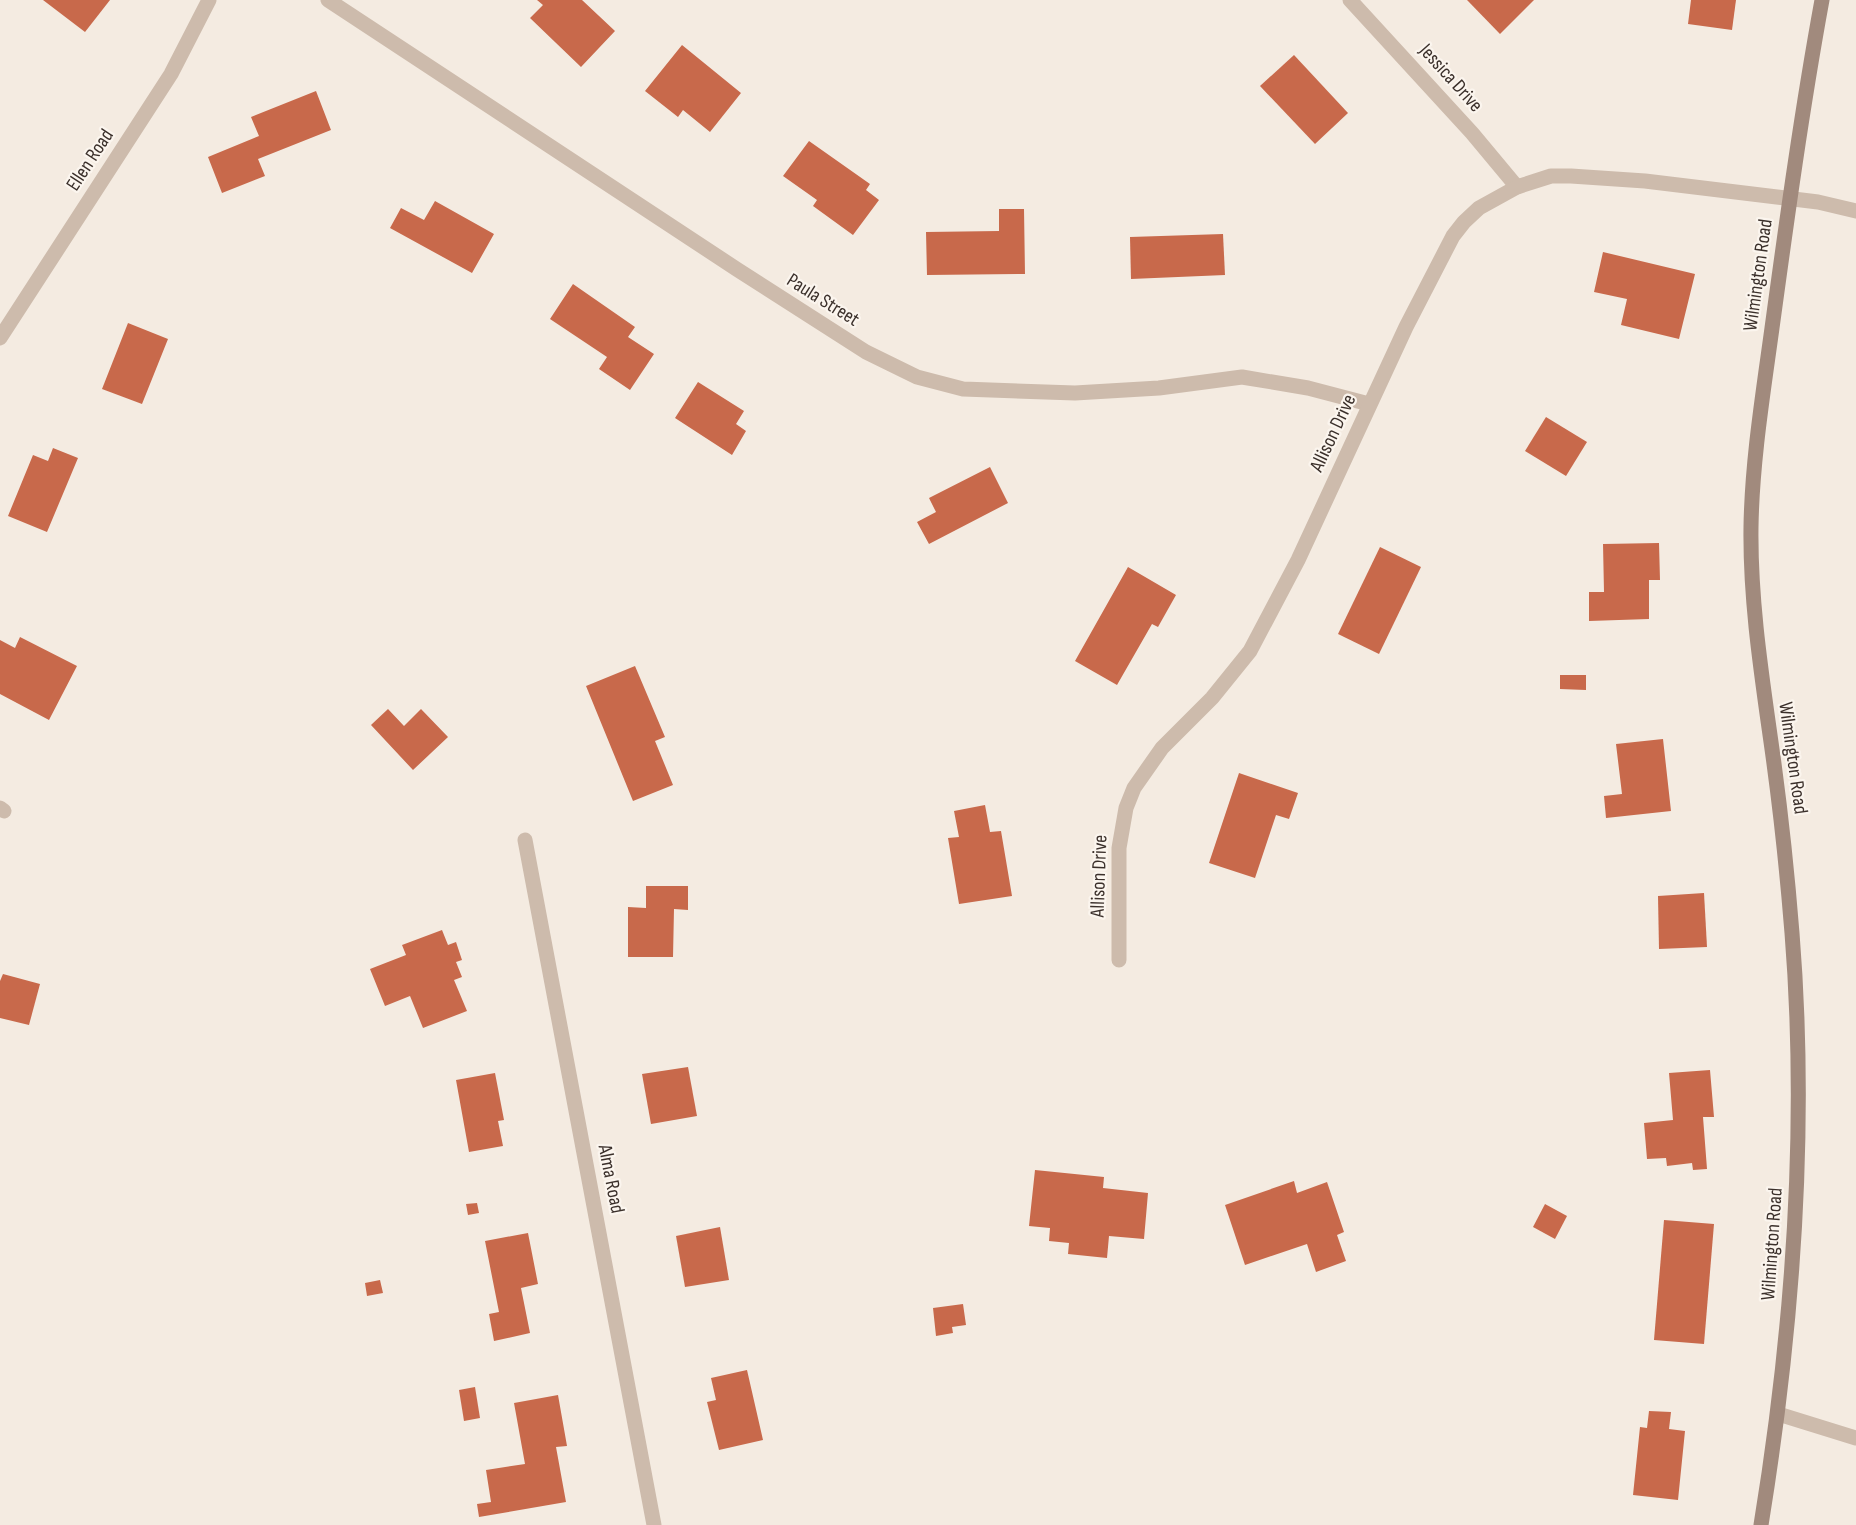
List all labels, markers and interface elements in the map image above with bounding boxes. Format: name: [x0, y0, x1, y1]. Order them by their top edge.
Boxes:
street label: Jessica Drive: [1413, 38, 1488, 117]
street label: Ellen Road: [61, 125, 119, 195]
street label: Wilmington Road: [1738, 217, 1778, 333]
street label: Paula Street: [782, 268, 864, 332]
street label: Allison Drive: [1304, 391, 1361, 476]
street label: Wilmington Road: [1773, 700, 1813, 816]
street label: Allison Drive: [1086, 834, 1112, 919]
street label: Alma Road: [592, 1142, 629, 1215]
street label: Wilmington Road: [1756, 1187, 1788, 1301]

